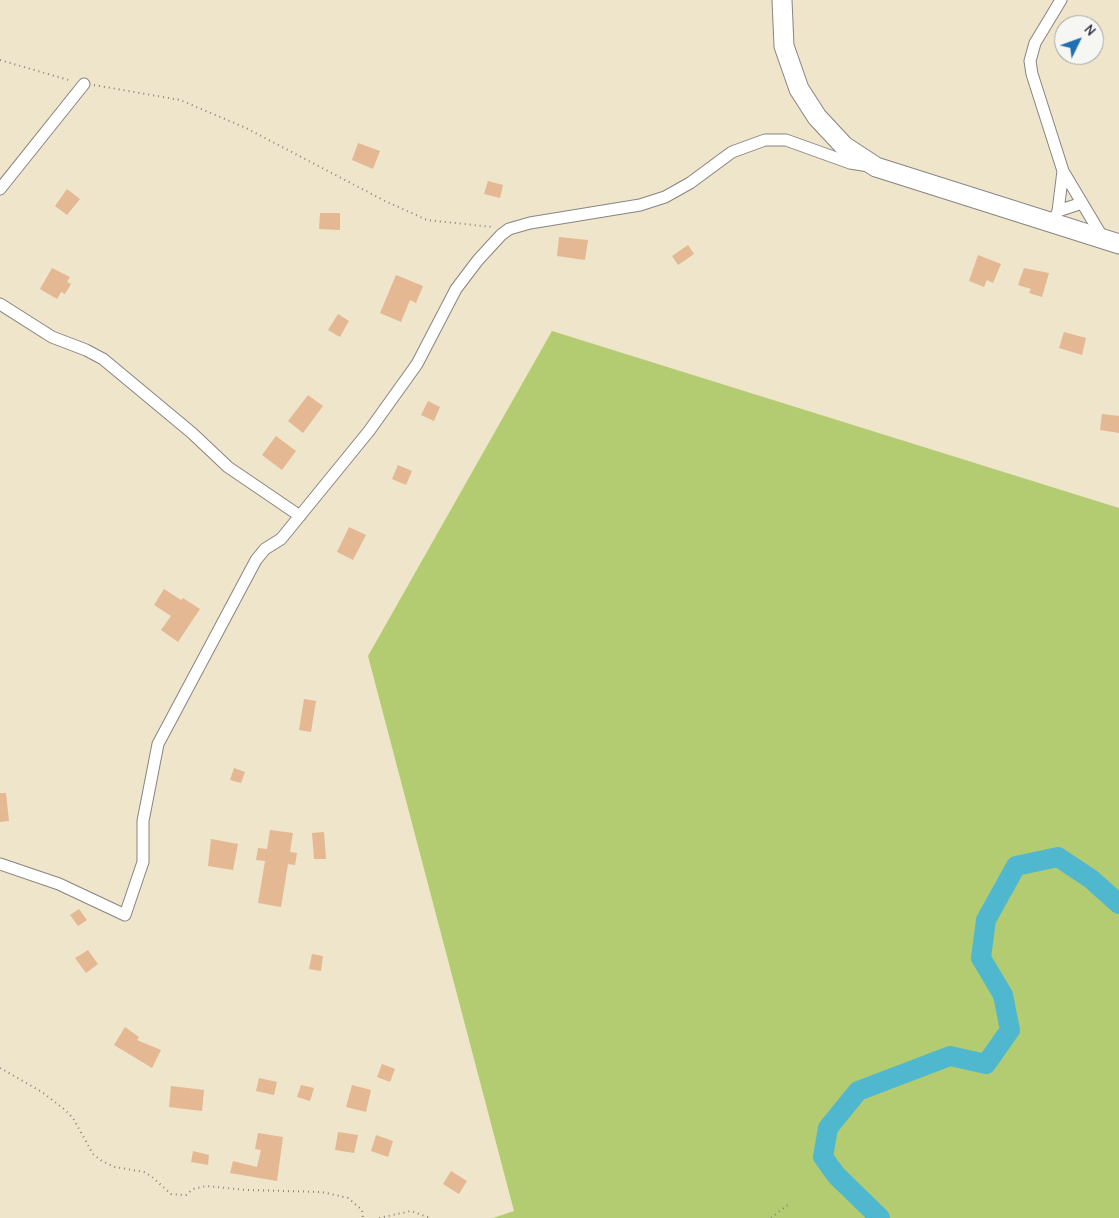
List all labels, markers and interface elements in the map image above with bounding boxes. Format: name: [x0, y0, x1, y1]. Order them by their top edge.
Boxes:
north arrow: [1054, 15, 1104, 65]
text: N: [1080, 21, 1099, 39]

